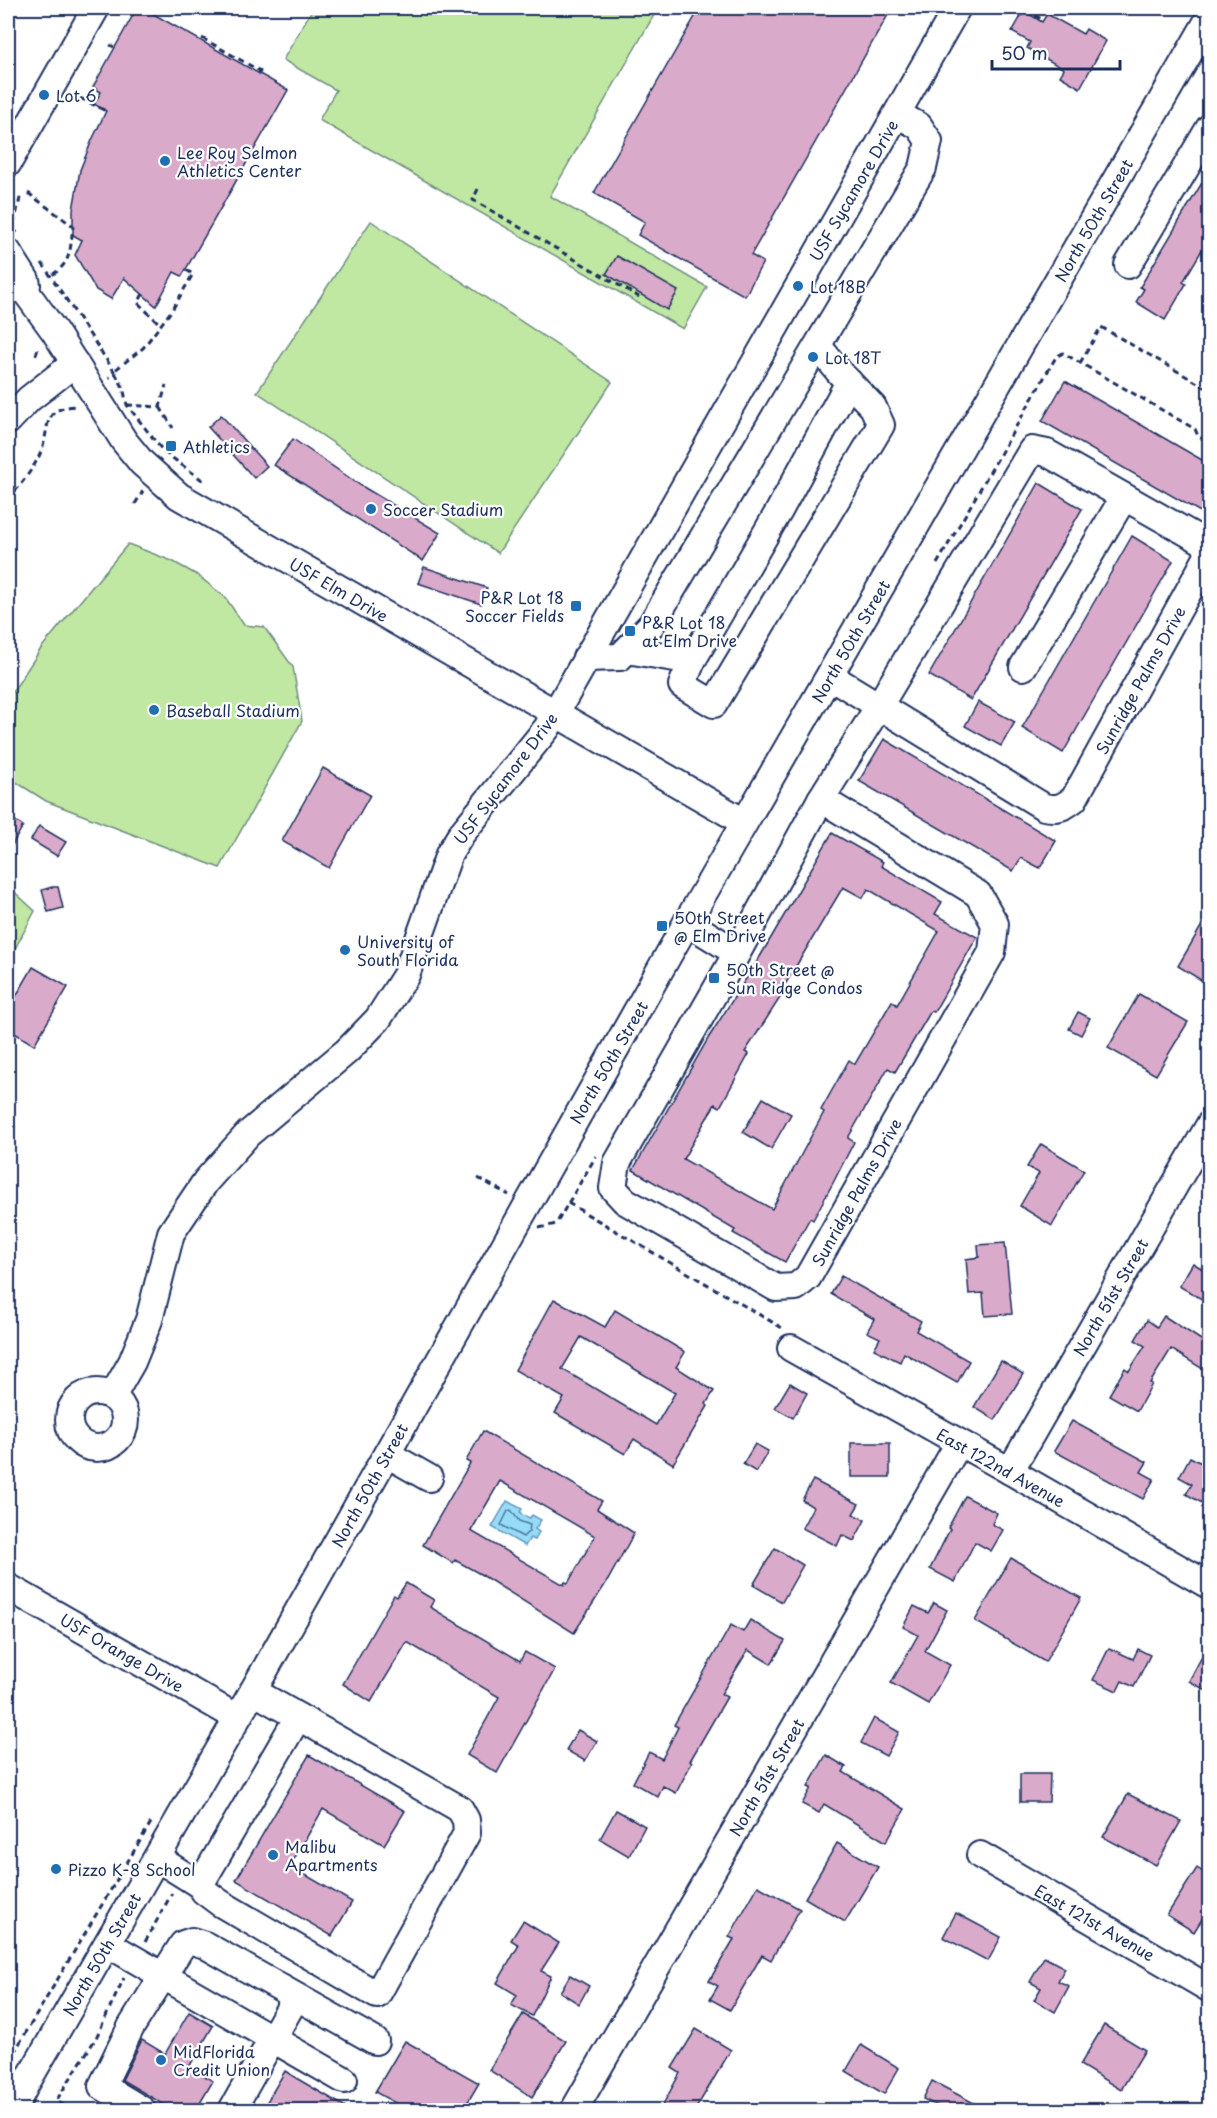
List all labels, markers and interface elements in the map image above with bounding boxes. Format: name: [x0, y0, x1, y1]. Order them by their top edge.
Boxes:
scale bar: [992, 33, 1120, 71]
text: 50 m: [1001, 39, 1048, 66]
place label: Lot 6: [56, 83, 96, 107]
marker: Lot 6: [37, 88, 51, 102]
street label: USF Sycamore Drive: [803, 115, 903, 265]
place label: Lee Roy Selmon Athletics Center: [177, 140, 302, 182]
marker: Lee Roy Selmon Athletics Center: [158, 154, 172, 168]
street label: North 50th Street: [1048, 154, 1138, 286]
place label: Lot 18B: [810, 274, 866, 298]
marker: Lot 18B: [791, 279, 805, 293]
place label: Lot 18T: [825, 345, 881, 369]
marker: Lot 18T: [806, 350, 820, 364]
place label: Athletics: [183, 434, 250, 458]
marker: Athletics: [164, 439, 178, 453]
place label: Soccer Stadium: [383, 497, 503, 521]
marker: Soccer Stadium: [364, 502, 378, 516]
street label: USF Elm Drive: [285, 551, 393, 627]
street label: North 50th Street: [805, 575, 895, 707]
place label: P&R Lot 18 Soccer Fields: [465, 585, 564, 627]
marker: P&R Lot 18 Soccer Fields: [569, 599, 583, 613]
street label: Sunridge Palms Drive: [1089, 602, 1191, 758]
place label: P&R Lot 18 at Elm Drive: [642, 610, 737, 652]
marker: P&R Lot 18 at Elm Drive: [623, 624, 637, 638]
place label: Baseball Stadium: [166, 698, 300, 722]
marker: Baseball Stadium: [147, 703, 161, 717]
street label: USF Sycamore Drive: [447, 707, 563, 849]
place label: 50th Street @ Elm Drive: [674, 905, 766, 947]
marker: 50th Street @ Elm Drive: [655, 919, 669, 933]
place label: University of South Florida: [357, 929, 458, 971]
marker: University of South Florida: [338, 943, 352, 957]
place label: 50th Street @ Sun Ridge Condos: [726, 957, 862, 999]
marker: 50th Street @ Sun Ridge Condos: [707, 971, 721, 985]
street label: North 50th Street: [563, 996, 653, 1128]
street label: Sunridge Palms Drive: [805, 1114, 907, 1270]
street label: North 51st Street: [1067, 1233, 1154, 1360]
street label: North 50th Street: [325, 1418, 413, 1551]
street label: East 122nd Avenue: [932, 1422, 1070, 1512]
street label: USF Orange Drive: [56, 1607, 188, 1697]
street label: North 51st Street: [723, 1713, 810, 1840]
place label: Malibu Apartments: [285, 1834, 377, 1876]
marker: Malibu Apartments: [266, 1848, 280, 1862]
place label: Pizzo K-8 School: [68, 1857, 196, 1881]
marker: Pizzo K-8 School: [49, 1862, 63, 1876]
street label: East 121st Avenue: [1030, 1878, 1160, 1966]
street label: North 50th Street: [56, 1888, 146, 2020]
place label: MidFlorida Credit Union: [173, 2039, 270, 2081]
marker: MidFlorida Credit Union: [154, 2053, 168, 2067]

